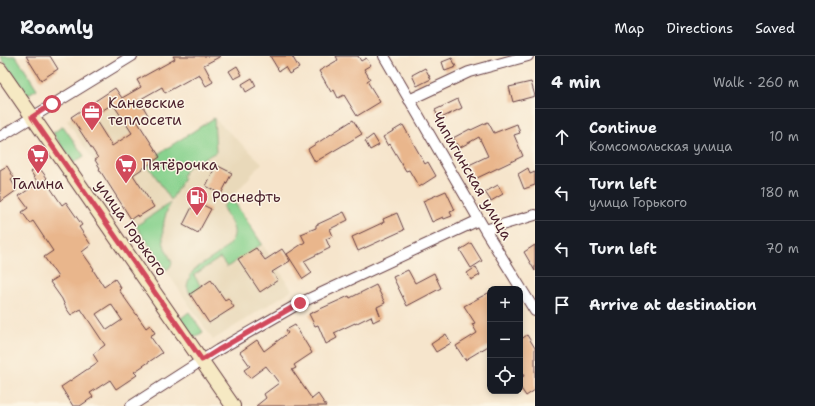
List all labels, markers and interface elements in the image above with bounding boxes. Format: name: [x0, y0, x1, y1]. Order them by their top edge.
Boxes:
text: Roamly: [20, 15, 94, 40]
text: Map: [615, 19, 645, 37]
text: Directions: [667, 19, 733, 37]
text: Saved: [755, 19, 795, 37]
text: 4 min: [551, 71, 601, 93]
text: Walk · 260 m: [713, 74, 799, 91]
place label: Каневские теплосети: [108, 93, 185, 130]
route start: [43, 95, 61, 113]
office icon: Каневские теплосети: [79, 99, 105, 132]
street label: Чипигинская улица: [427, 108, 517, 244]
text: Continue: [589, 118, 657, 138]
icon: ahead: [551, 126, 573, 148]
text: 10 m: [769, 128, 799, 145]
text: Комсомольская улица: [589, 138, 732, 155]
supermarket icon: Галина: [25, 142, 51, 175]
supermarket icon: Пятёрочка: [113, 152, 139, 185]
place label: Пятёрочка: [142, 155, 219, 175]
place label: Галина: [12, 174, 64, 194]
text: Turn left: [589, 174, 657, 194]
street label: улица Горького: [90, 176, 172, 280]
icon: left: [551, 182, 573, 204]
fuel station icon: Роснефть: [184, 184, 210, 217]
text: 180 m: [760, 184, 799, 201]
place label: Роснефть: [212, 187, 281, 207]
text: улица Горького: [589, 194, 687, 211]
icon: left: [551, 238, 573, 260]
text: Turn left: [589, 239, 657, 259]
text: 70 m: [765, 240, 799, 257]
map controls: [487, 286, 523, 394]
button: +: [487, 286, 523, 322]
route end: [291, 294, 309, 312]
icon: arrive: [551, 294, 573, 316]
text: Arrive at destination: [589, 295, 757, 315]
button: −: [487, 322, 523, 358]
button: locate: [487, 358, 523, 394]

